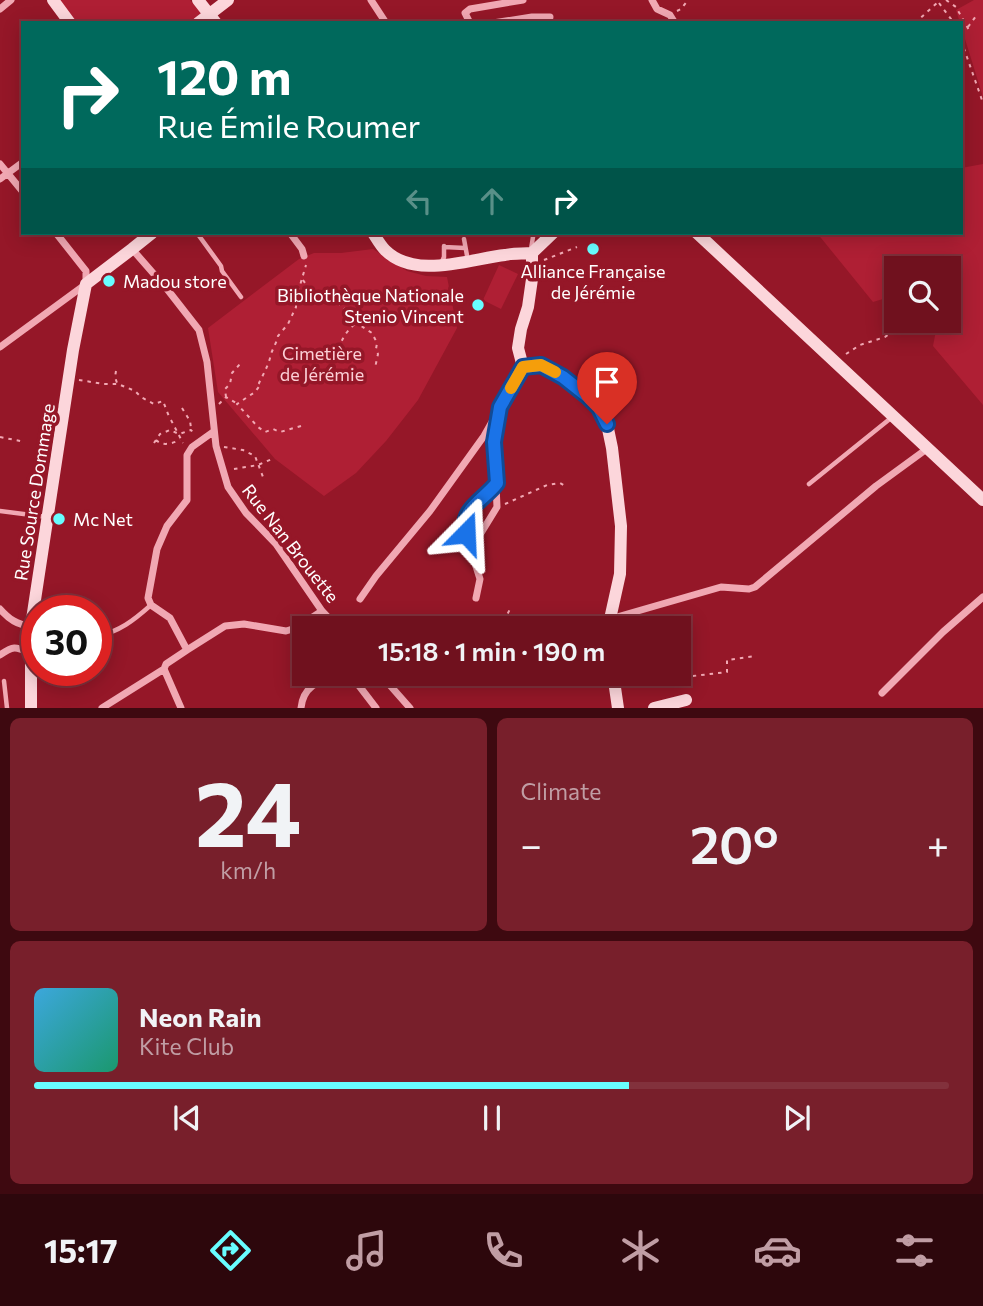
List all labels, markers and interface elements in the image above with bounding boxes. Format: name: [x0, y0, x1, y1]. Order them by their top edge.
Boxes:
text: 120 m: [157, 45, 291, 105]
icon: right: [42, 49, 133, 140]
text: Rue Émile Roumer: [157, 105, 420, 145]
icon: left: [400, 182, 438, 220]
icon: ahead: [473, 182, 511, 220]
icon: right: [546, 182, 584, 220]
marker: Alliance Française de Jérémie: [585, 241, 601, 257]
map controls: [884, 256, 961, 333]
button: search: [884, 256, 961, 333]
place label: Alliance Française de Jérémie: [520, 260, 666, 303]
place label: Madou store: [123, 270, 227, 292]
marker: Madou store: [101, 273, 117, 289]
place label: Bibliothèque Nationale Stenio Vincent: [277, 284, 464, 327]
marker: Bibliothèque Nationale Stenio Vincent: [470, 297, 486, 313]
park label: Cimetière de Jérémie: [280, 342, 364, 385]
pin: [577, 352, 637, 424]
icon: arrive: [588, 363, 626, 401]
street label: Rue Source Dommage: [9, 402, 59, 582]
street label: Rue Nan Brouette: [238, 479, 344, 607]
position arrow: [429, 496, 503, 570]
place label: Mc Net: [73, 508, 133, 530]
marker: Mc Net: [51, 511, 67, 527]
speed limit sign: 30: [21, 595, 112, 686]
text: 15:18 · 1 min · 190 m: [378, 635, 605, 666]
text: 24: [195, 754, 301, 866]
text: Climate: [521, 777, 602, 805]
text: 20°: [690, 811, 779, 875]
text: −: [521, 820, 542, 867]
text: +: [927, 820, 949, 867]
text: km/h: [220, 856, 276, 884]
text: Neon Rain: [139, 1001, 262, 1032]
text: Kite Club: [139, 1032, 234, 1060]
icon: previous: [168, 1099, 206, 1137]
icon: pause: [473, 1099, 511, 1137]
icon: next: [778, 1099, 816, 1137]
icon: directions: [206, 1226, 255, 1275]
icon: music: [342, 1226, 391, 1275]
icon: phone: [479, 1226, 528, 1275]
icon: climate: [616, 1226, 665, 1275]
icon: car: [753, 1226, 802, 1275]
icon: filters: [890, 1226, 939, 1275]
text: 15:17: [44, 1230, 118, 1270]

